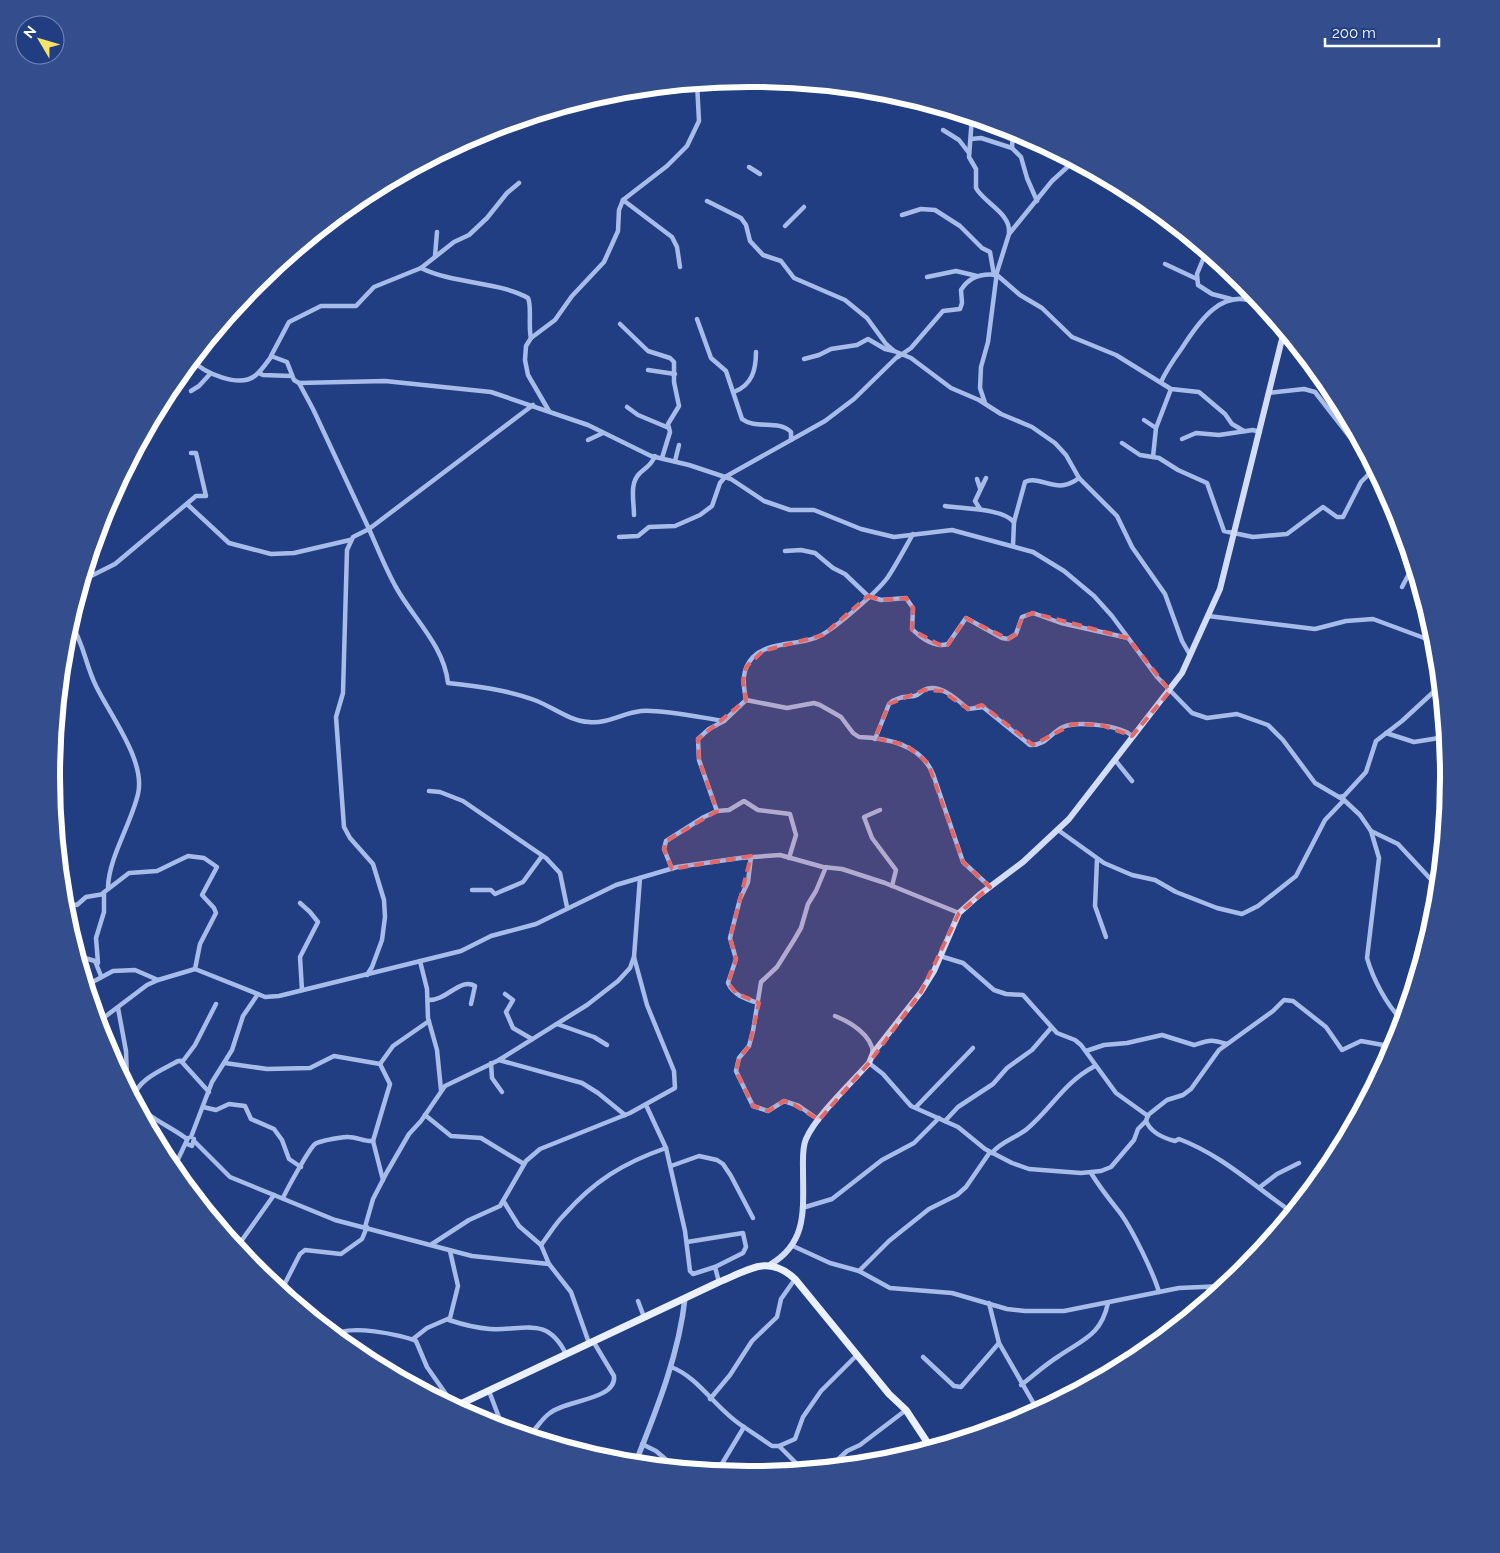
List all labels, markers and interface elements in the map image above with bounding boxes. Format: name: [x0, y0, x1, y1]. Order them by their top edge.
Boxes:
north arrow: [15, 15, 65, 65]
scale bar: [1325, 15, 1439, 47]
text: N: [20, 23, 39, 41]
text: 200 m: [1332, 24, 1376, 42]

